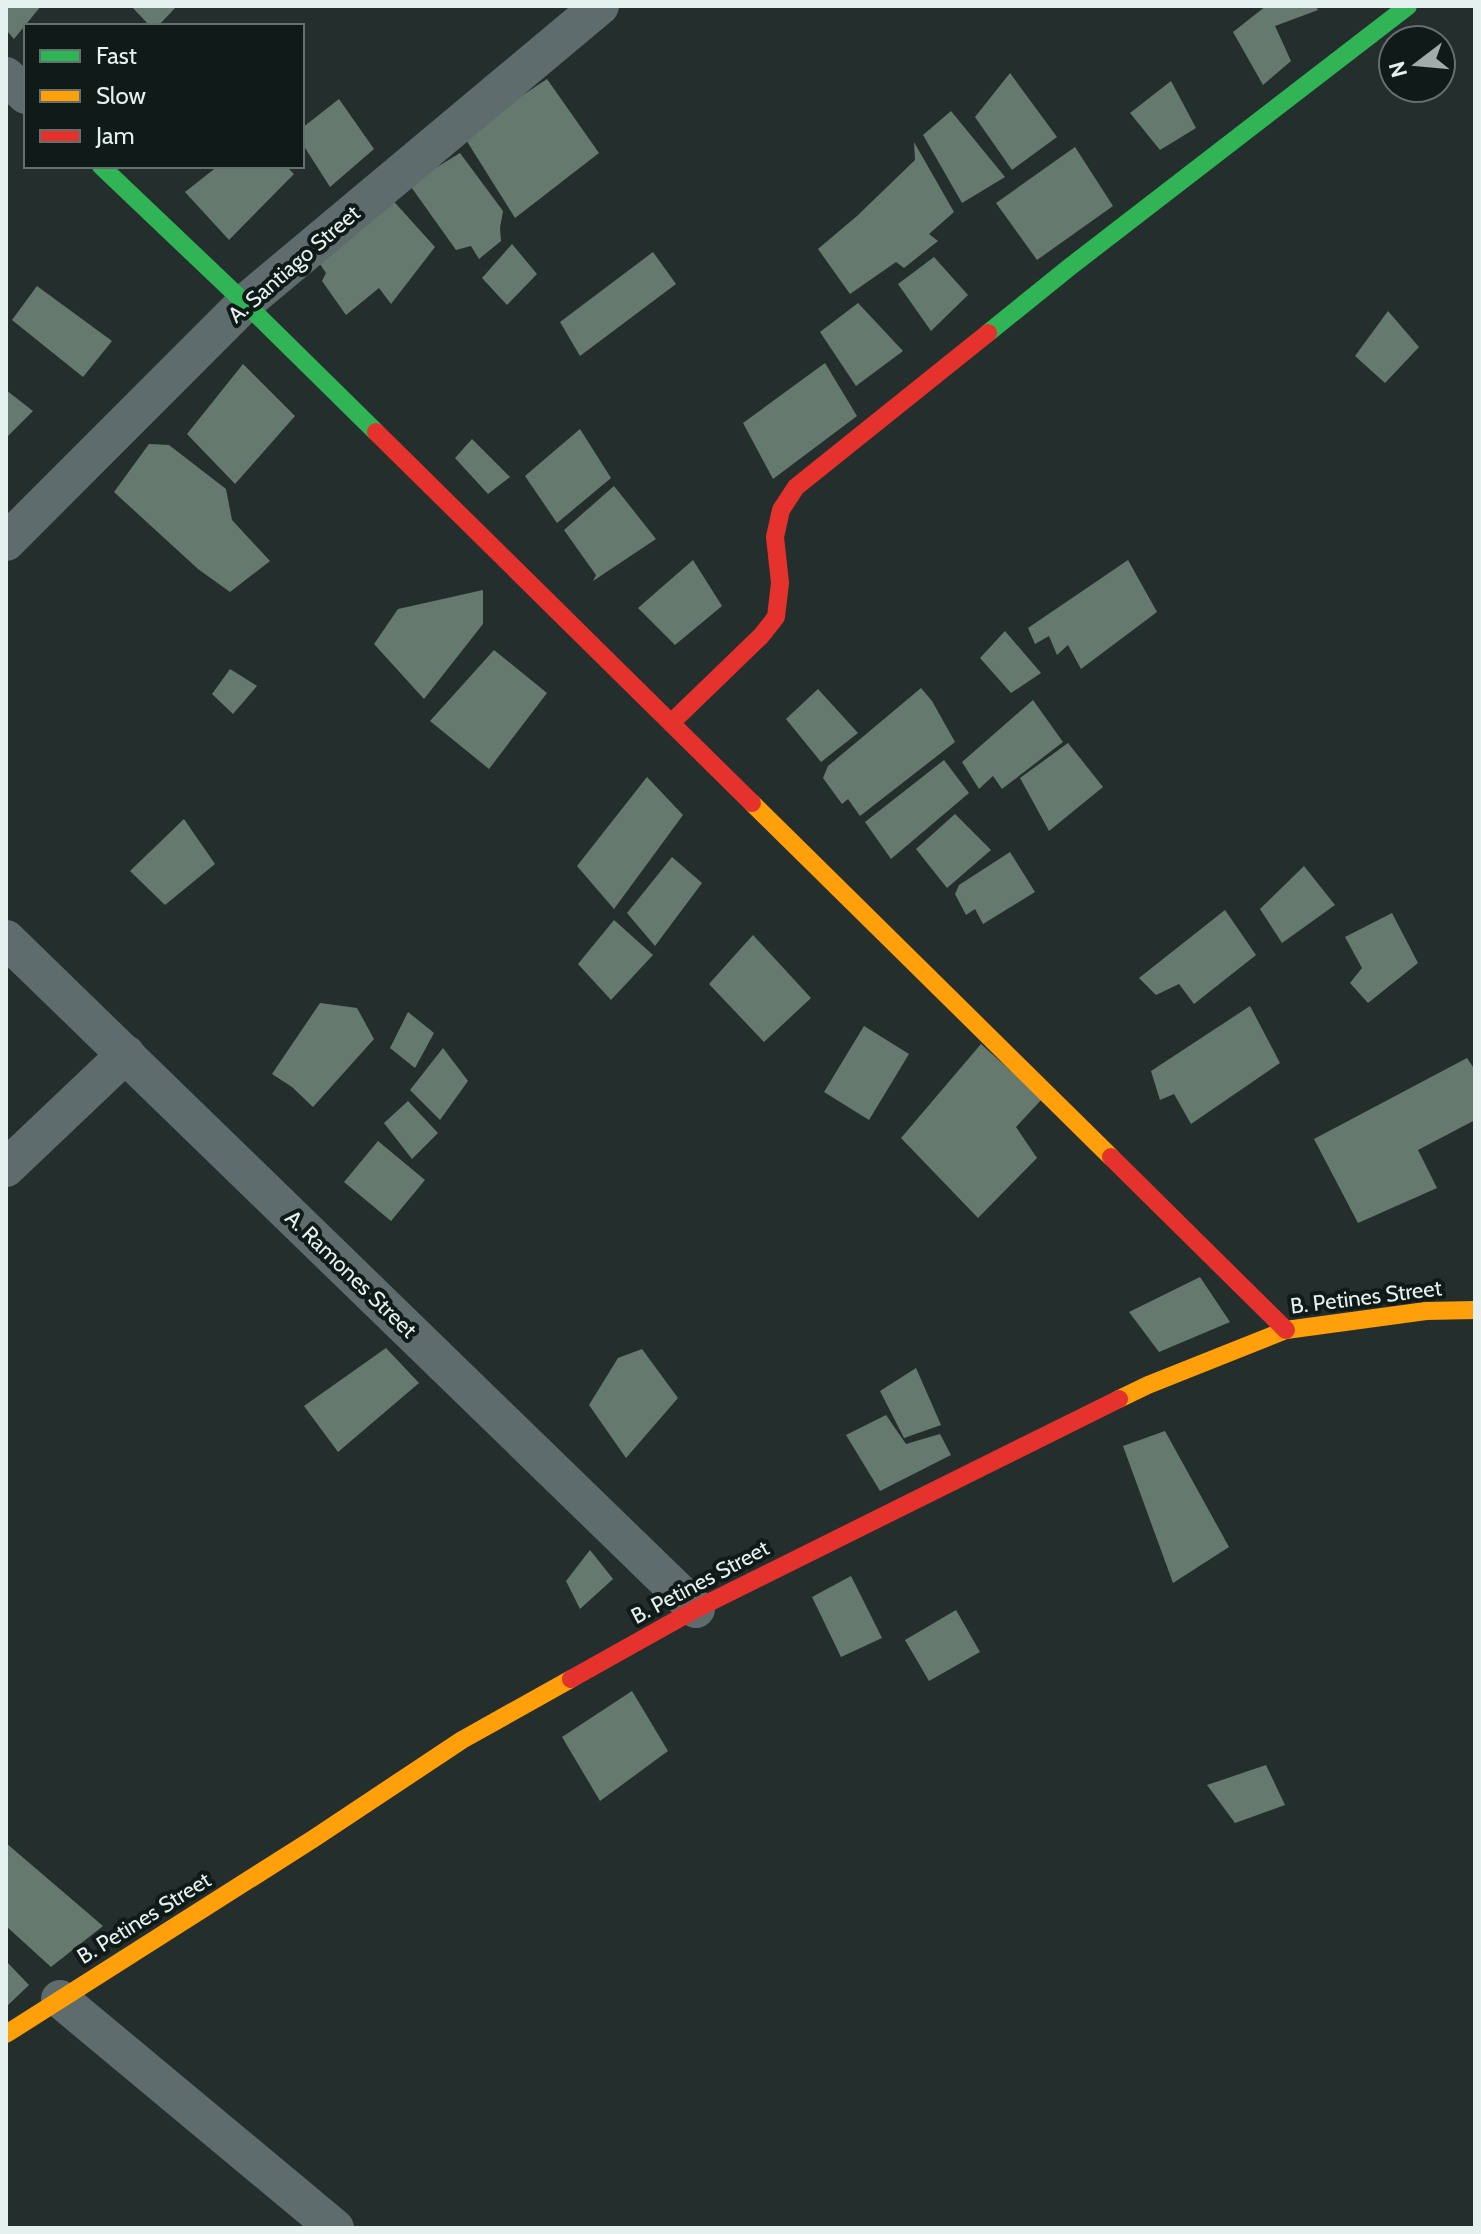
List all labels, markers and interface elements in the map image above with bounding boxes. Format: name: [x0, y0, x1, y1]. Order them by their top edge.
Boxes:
legend: [24, 24, 304, 168]
north arrow: [1377, 24, 1457, 104]
text: Fast: [96, 41, 137, 70]
text: N: [1383, 58, 1413, 81]
text: Slow: [96, 81, 146, 110]
text: Jam: [95, 121, 134, 150]
street label: A. Santiago Street: [223, 199, 366, 329]
street label: A. Ramones Street: [280, 1204, 423, 1344]
street label: B. Petines Street: [1289, 1274, 1444, 1320]
street label: B. Petines Street: [626, 1534, 774, 1630]
street label: B. Petines Street: [72, 1866, 216, 1970]

